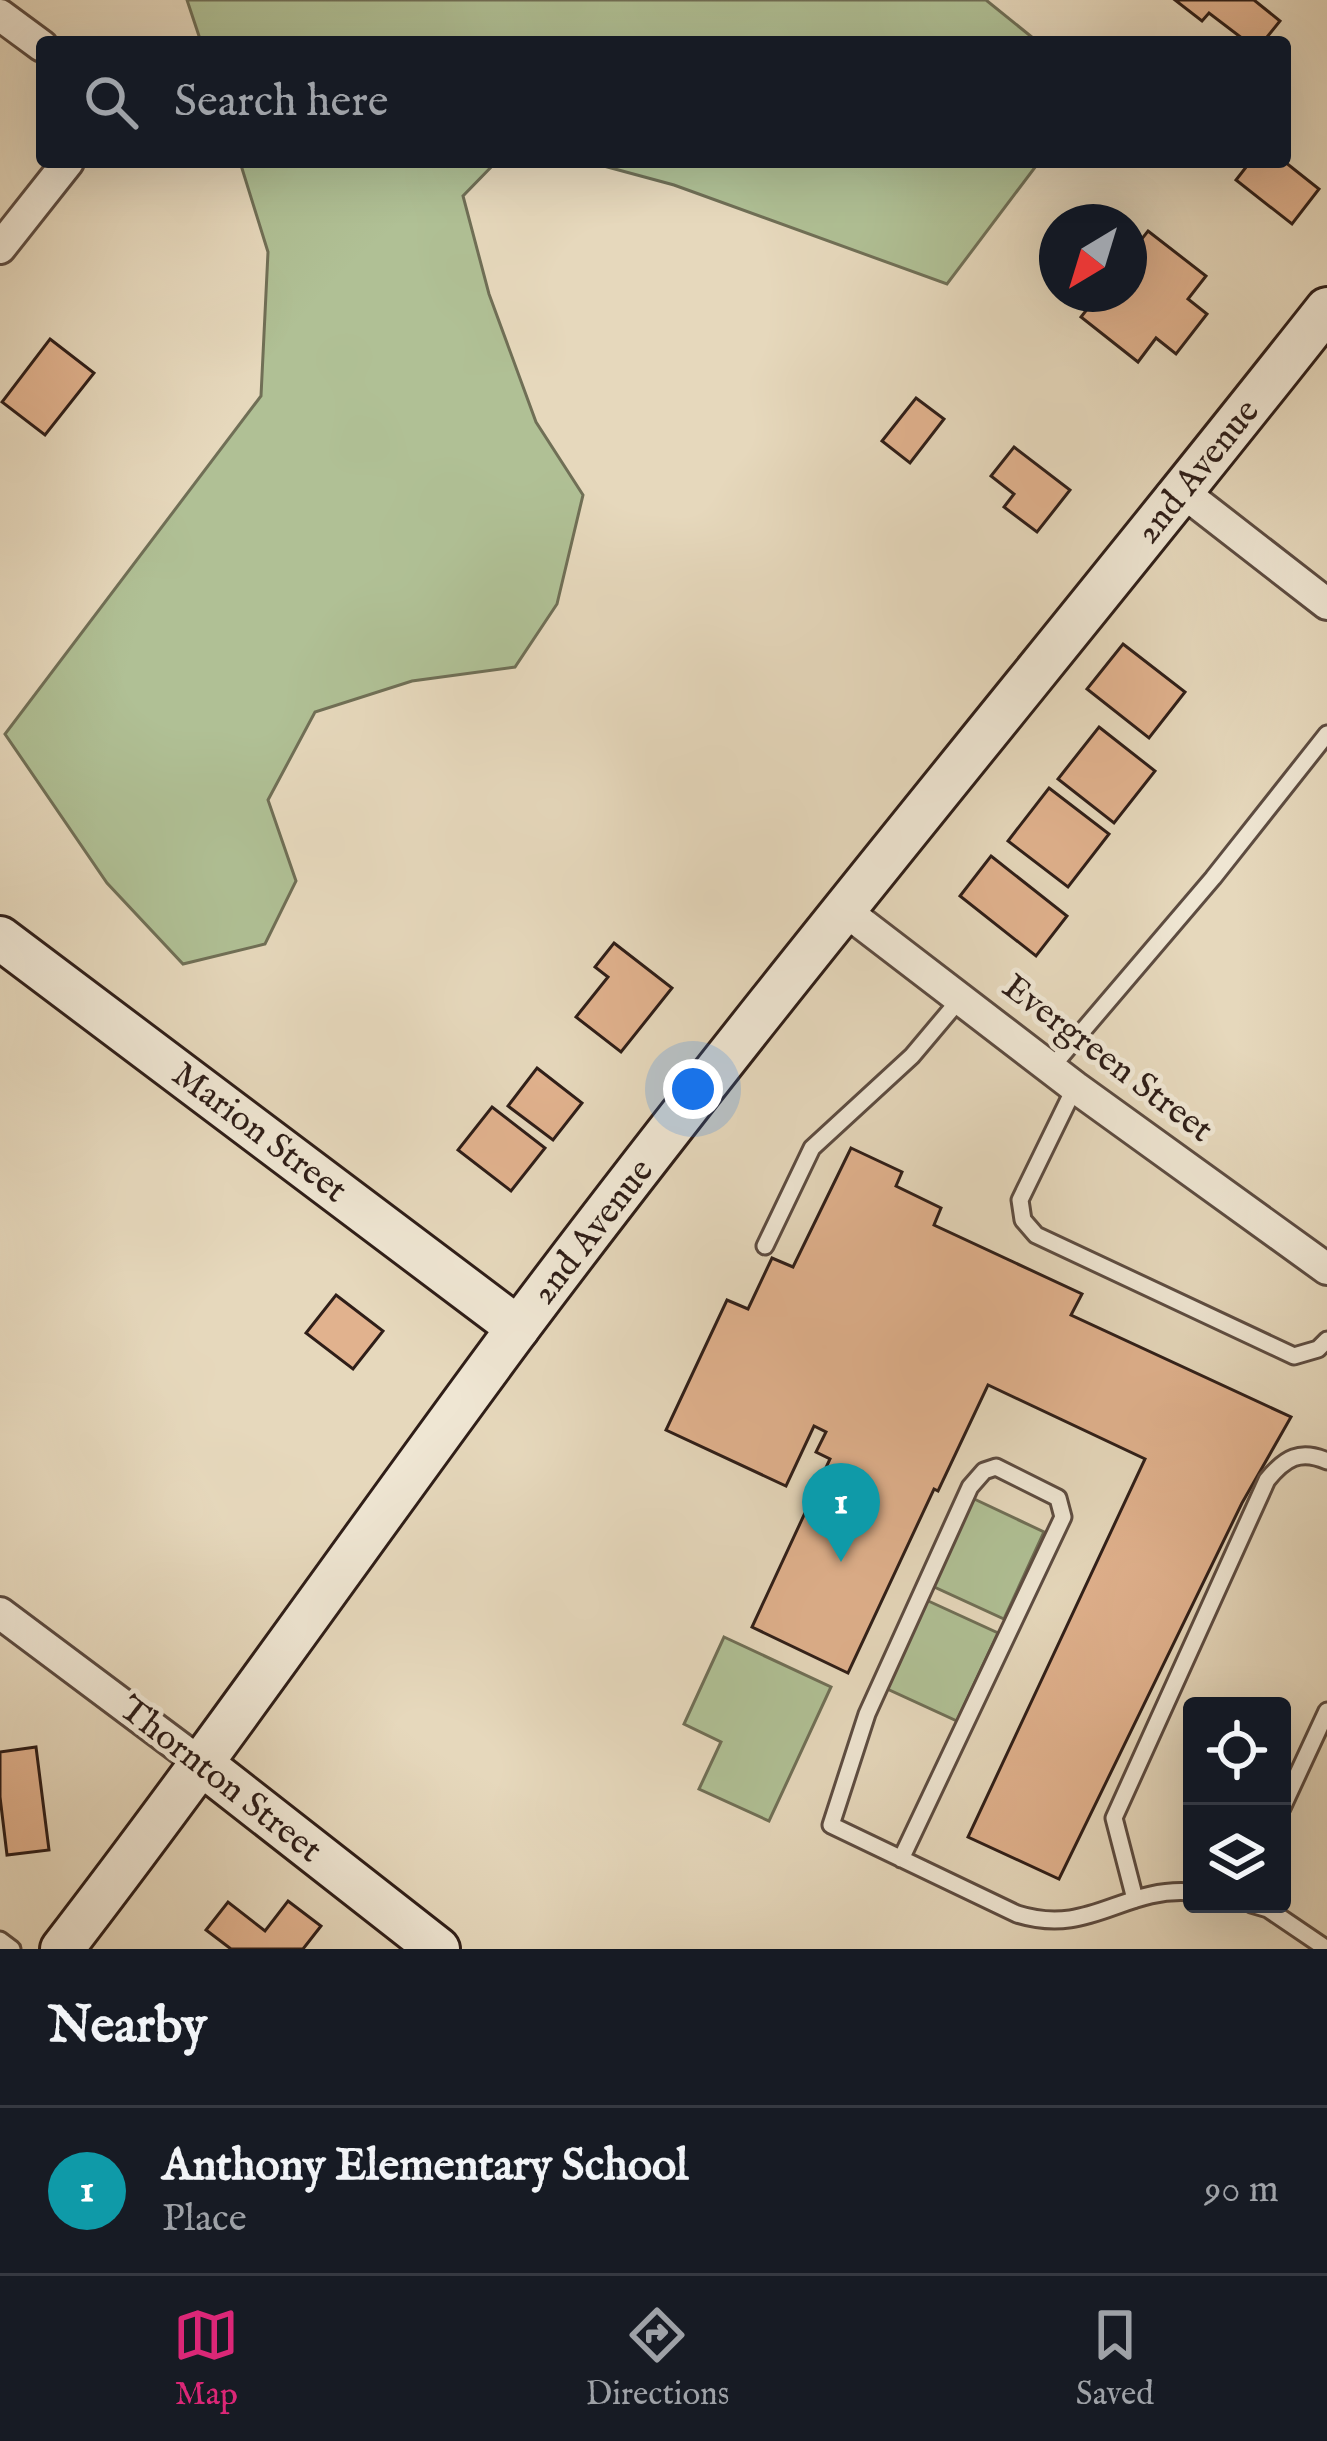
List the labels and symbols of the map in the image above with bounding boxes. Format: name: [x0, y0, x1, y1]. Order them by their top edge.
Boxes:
north arrow: [1039, 204, 1147, 312]
street label: 2nd Avenue: [1126, 390, 1270, 554]
street label: Evergreen Street: [992, 965, 1222, 1153]
street label: Marion Street: [162, 1052, 356, 1214]
your location: [663, 1059, 723, 1119]
street label: 2nd Avenue: [522, 1150, 664, 1314]
pin: 1: [802, 1463, 880, 1562]
street label: Thornton Street: [109, 1686, 331, 1874]

